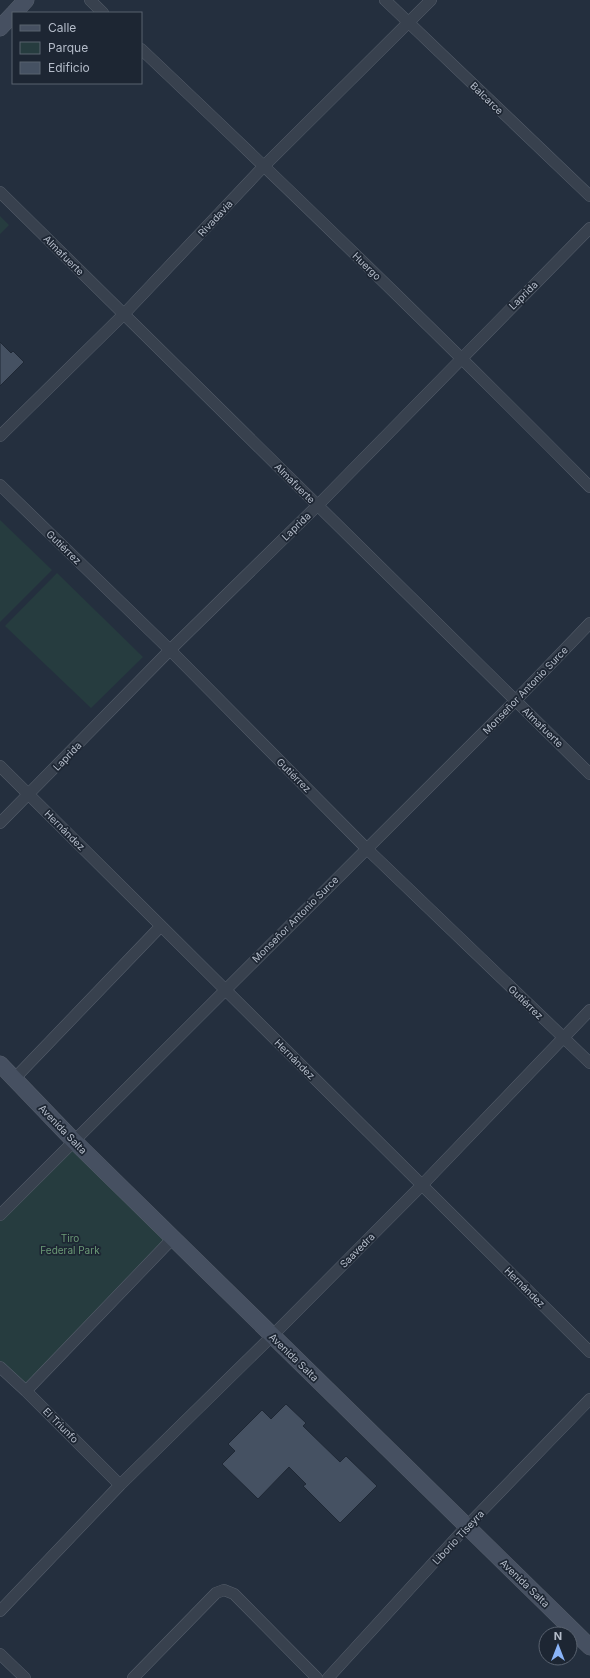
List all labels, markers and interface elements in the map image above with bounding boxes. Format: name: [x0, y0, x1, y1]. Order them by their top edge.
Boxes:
legend: [12, 12, 142, 84]
text: Calle: [48, 20, 76, 35]
text: Parque: [48, 40, 88, 55]
text: Edificio: [48, 60, 90, 75]
street label: Balcarce: [468, 79, 506, 117]
street label: Rivadavia: [195, 197, 235, 239]
street label: Almafuerte: [41, 232, 87, 278]
street label: Huergo: [350, 250, 384, 282]
street label: Laprida: [506, 278, 540, 312]
street label: Almafuerte: [272, 460, 318, 506]
street label: Laprida: [279, 509, 313, 543]
street label: Gutiérrez: [44, 528, 84, 566]
street label: Monseñor Antonio Surce: [480, 644, 570, 736]
street label: Almafuerte: [520, 705, 566, 750]
street label: Laprida: [50, 739, 84, 773]
street label: Gutiérrez: [274, 755, 314, 795]
street label: Hernández: [42, 807, 88, 853]
street label: Monseñor Antonio Surce: [249, 873, 341, 965]
street label: Gutiérrez: [506, 983, 546, 1021]
street label: Hernández: [272, 1036, 318, 1082]
street label: Avenida Salta: [36, 1102, 90, 1156]
street label: Saavedra: [337, 1230, 377, 1270]
park label: Tiro Federal Park: [40, 1232, 100, 1256]
street label: Hernández: [502, 1264, 548, 1310]
street label: Avenida Salta: [267, 1330, 321, 1384]
street label: El Triunfo: [41, 1405, 81, 1445]
street label: Liborio Tiseyra: [430, 1507, 486, 1567]
street label: Avenida Salta: [498, 1556, 552, 1610]
north arrow: [538, 1626, 578, 1666]
text: N: [554, 1629, 562, 1643]

